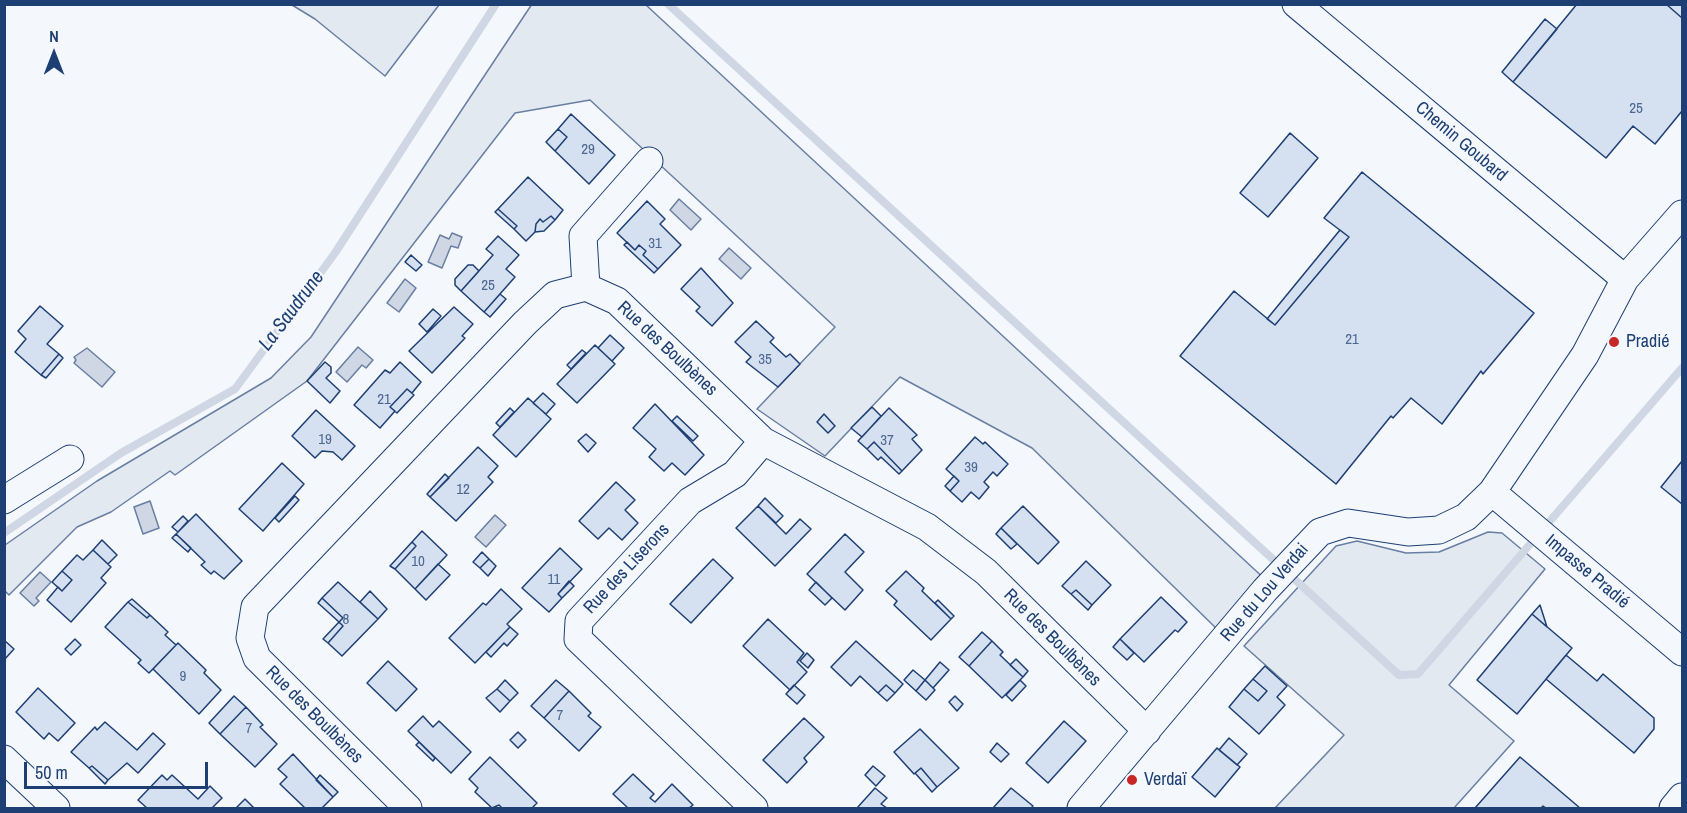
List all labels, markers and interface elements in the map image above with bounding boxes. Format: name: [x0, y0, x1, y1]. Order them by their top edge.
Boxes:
north arrow: [24, 24, 84, 84]
text: N: [49, 25, 59, 47]
street label: Chemin Goubard: [1411, 97, 1511, 187]
house number: 25: [1629, 100, 1643, 118]
house number: 29: [581, 141, 595, 159]
house number: 31: [648, 235, 662, 253]
water label: La Saudrune: [254, 266, 330, 356]
house number: 25: [481, 277, 495, 295]
street label: Rue des Boulbènes: [613, 297, 721, 401]
house number: 21: [1345, 331, 1359, 349]
place label: Pradié: [1626, 331, 1669, 353]
marker: Pradié: [1607, 335, 1621, 349]
house number: 35: [758, 351, 772, 369]
house number: 21: [377, 391, 391, 409]
house number: 19: [318, 431, 332, 449]
house number: 37: [880, 432, 894, 450]
house number: 39: [964, 459, 978, 477]
house number: 12: [456, 481, 470, 499]
street label: Rue des Liserons: [580, 519, 674, 619]
street label: Impasse Pradié: [1540, 531, 1634, 613]
street label: Rue du Lou Verdai: [1216, 539, 1314, 647]
house number: 10: [411, 553, 425, 571]
house number: 11: [548, 571, 560, 589]
street label: Rue des Boulbènes: [999, 585, 1105, 691]
house number: 8: [343, 611, 349, 629]
street label: Rue des Boulbènes: [261, 662, 367, 768]
house number: 9: [180, 668, 186, 686]
house number: 7: [557, 707, 563, 725]
house number: 7: [246, 720, 252, 738]
scale bar: [27, 750, 212, 788]
text: 50 m: [35, 760, 68, 785]
place label: Verdaï: [1144, 769, 1187, 791]
marker: Verdaï: [1125, 773, 1139, 787]

